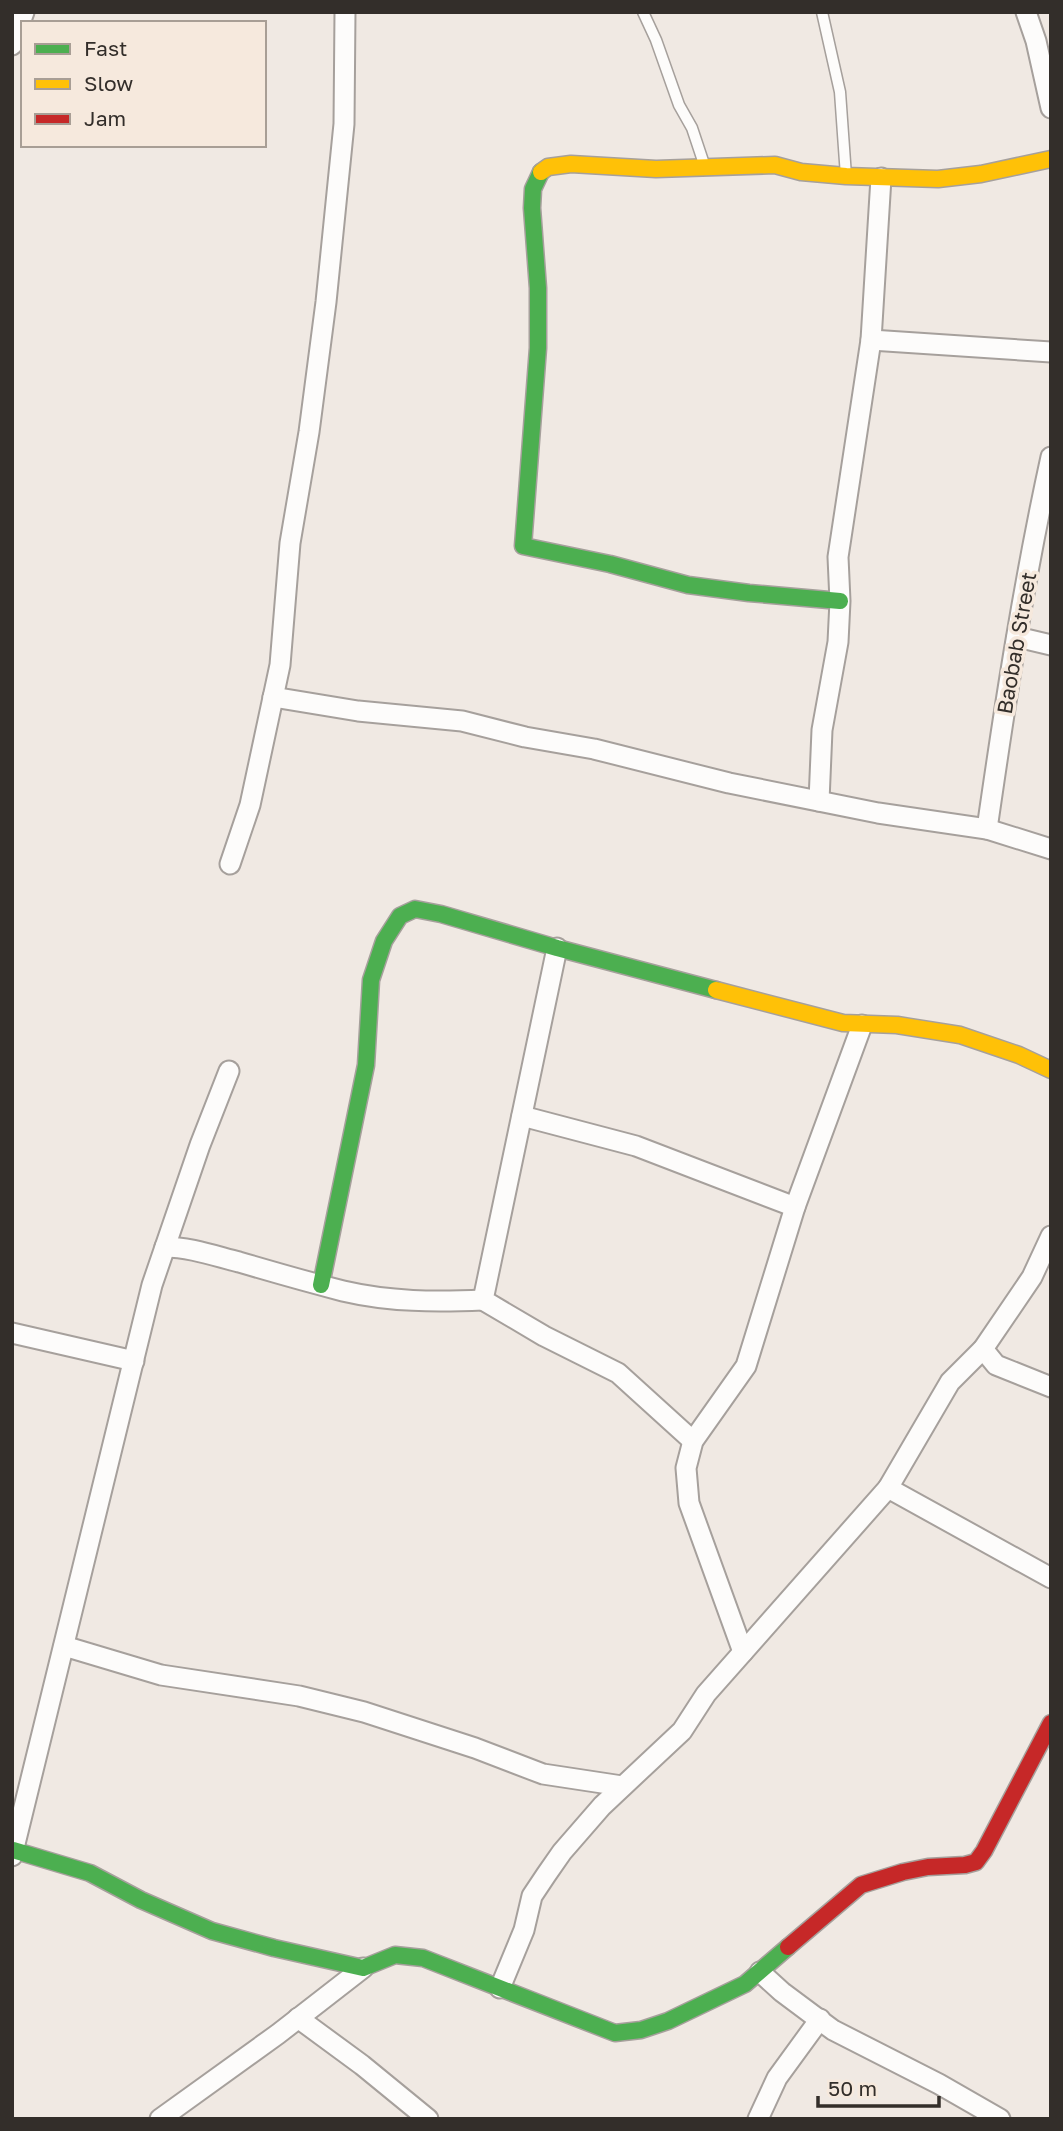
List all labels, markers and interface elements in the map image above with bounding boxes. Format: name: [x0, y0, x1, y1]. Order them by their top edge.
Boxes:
legend: [21, 21, 266, 147]
text: Fast: [84, 35, 127, 61]
text: Slow: [84, 70, 133, 96]
text: Jam: [84, 105, 126, 131]
street label: Baobab Street: [991, 570, 1041, 716]
scale bar: [818, 2064, 939, 2108]
text: 50 m: [828, 2075, 877, 2101]

